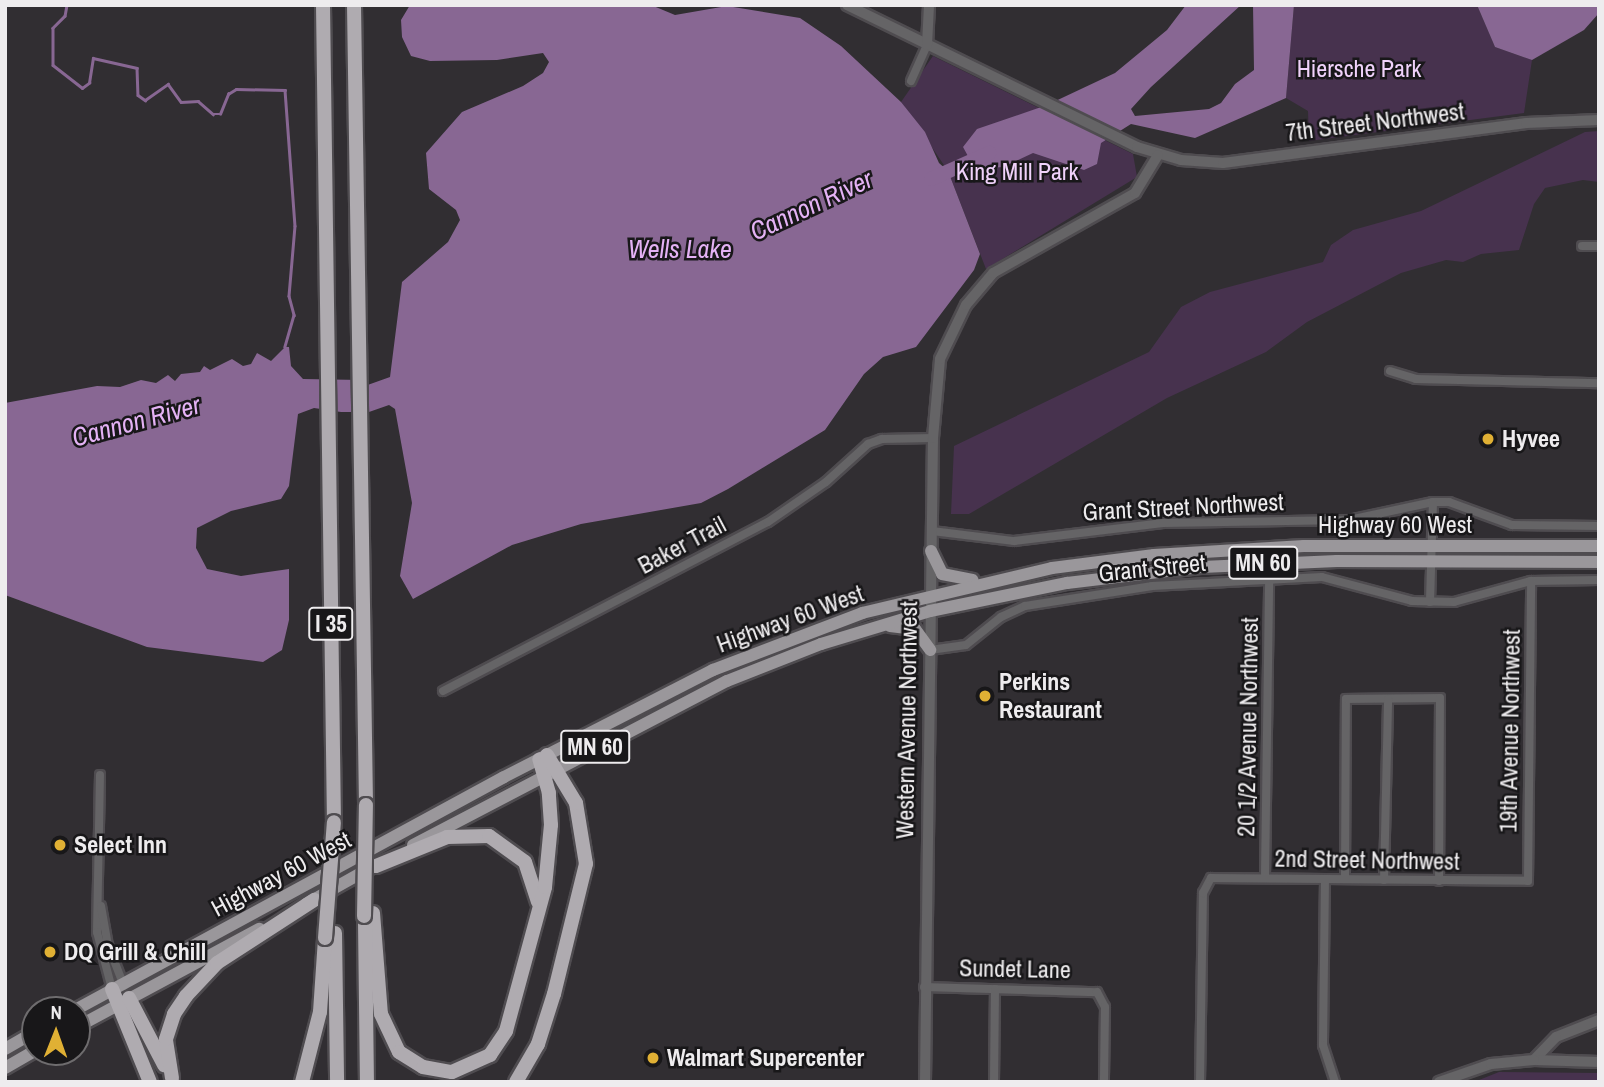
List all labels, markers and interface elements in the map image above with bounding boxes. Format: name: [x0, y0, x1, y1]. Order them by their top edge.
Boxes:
park label: Hiersche Park: [1297, 55, 1421, 83]
street label: 7th Street Northwest: [1284, 97, 1466, 147]
park label: King Mill Park: [956, 158, 1078, 186]
water label: Cannon River: [745, 163, 877, 247]
water label: Wells Lake: [628, 233, 732, 265]
water label: Cannon River: [68, 389, 204, 453]
place label: Hyvee: [1502, 425, 1560, 453]
marker: Hyvee: [1480, 431, 1496, 447]
street label: Grant Street Northwest: [1082, 487, 1284, 527]
street label: Baker Trail: [633, 510, 731, 580]
street label: Highway 60 West: [1318, 511, 1472, 539]
road number: MN 60: [1228, 544, 1298, 582]
street label: Grant Street: [1097, 548, 1207, 588]
street label: Highway 60 West: [713, 579, 867, 659]
street label: Western Avenue Northwest: [891, 600, 923, 840]
road number: I 35: [308, 604, 354, 644]
street label: 20 1/2 Avenue Northwest: [1232, 616, 1264, 838]
street label: 19th Avenue Northwest: [1494, 629, 1526, 833]
place label: Perkins Restaurant: [999, 668, 1102, 724]
marker: Perkins Restaurant: [977, 688, 993, 704]
road number: MN 60: [560, 727, 630, 766]
street label: Highway 60 West: [206, 825, 356, 923]
place label: Select Inn: [74, 831, 167, 859]
marker: Select Inn: [52, 837, 68, 853]
street label: 2nd Street Northwest: [1274, 844, 1460, 876]
place label: DQ Grill & Chill: [64, 938, 206, 966]
marker: DQ Grill & Chill: [42, 944, 58, 960]
street label: Sundet Lane: [959, 954, 1071, 984]
north arrow: [21, 996, 91, 1066]
text: N: [50, 999, 62, 1025]
place label: Walmart Supercenter: [667, 1044, 864, 1072]
marker: Walmart Supercenter: [645, 1050, 661, 1066]

